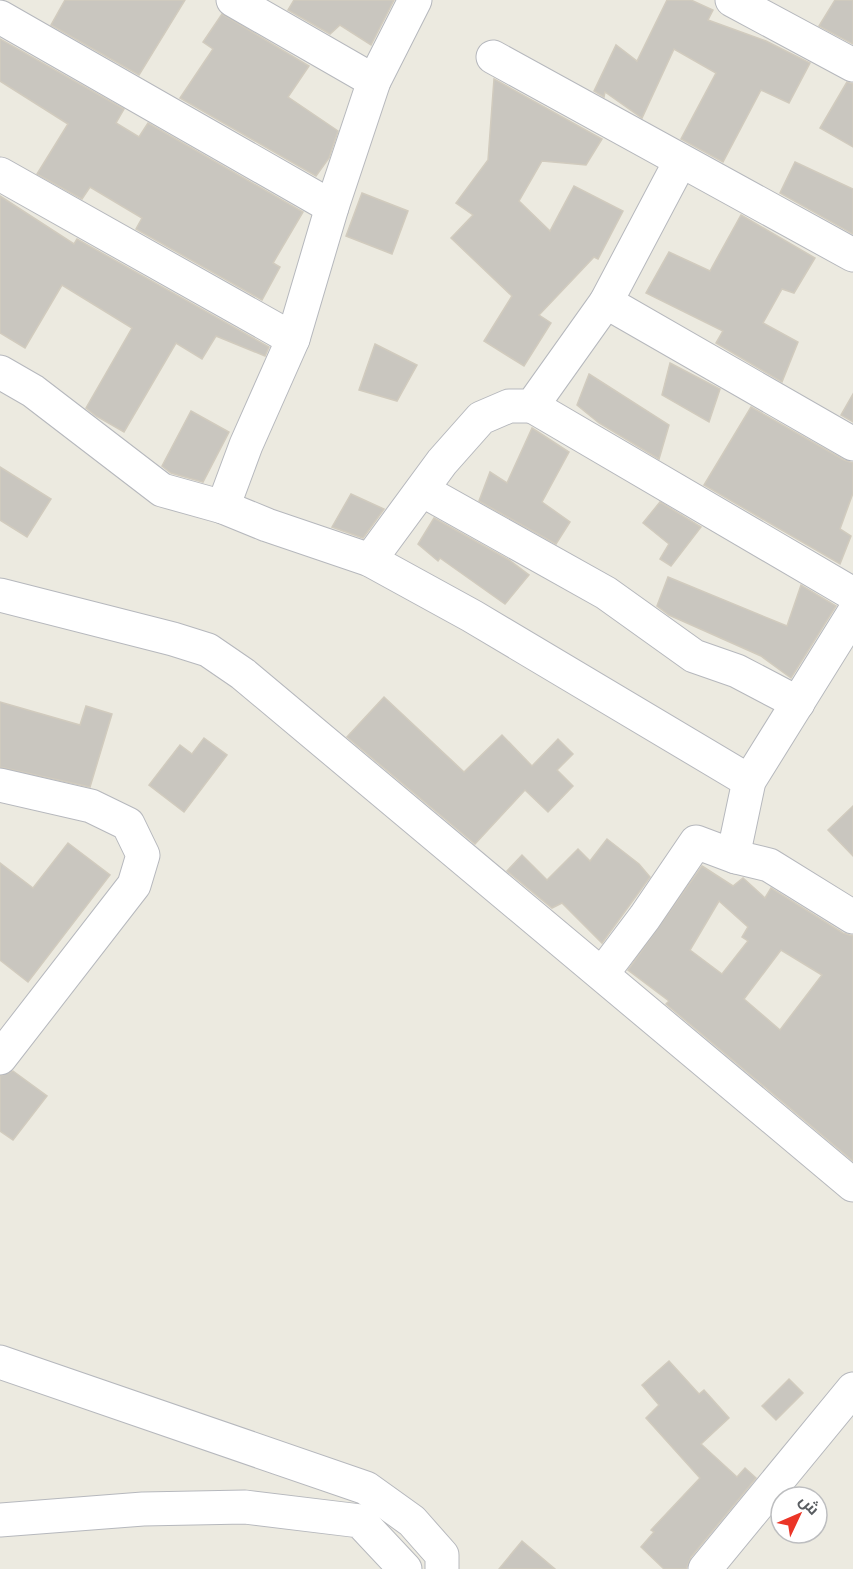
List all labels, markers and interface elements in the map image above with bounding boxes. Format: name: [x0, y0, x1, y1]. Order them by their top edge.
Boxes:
north arrow: [769, 1485, 829, 1545]
text: ش: [794, 1492, 823, 1520]

